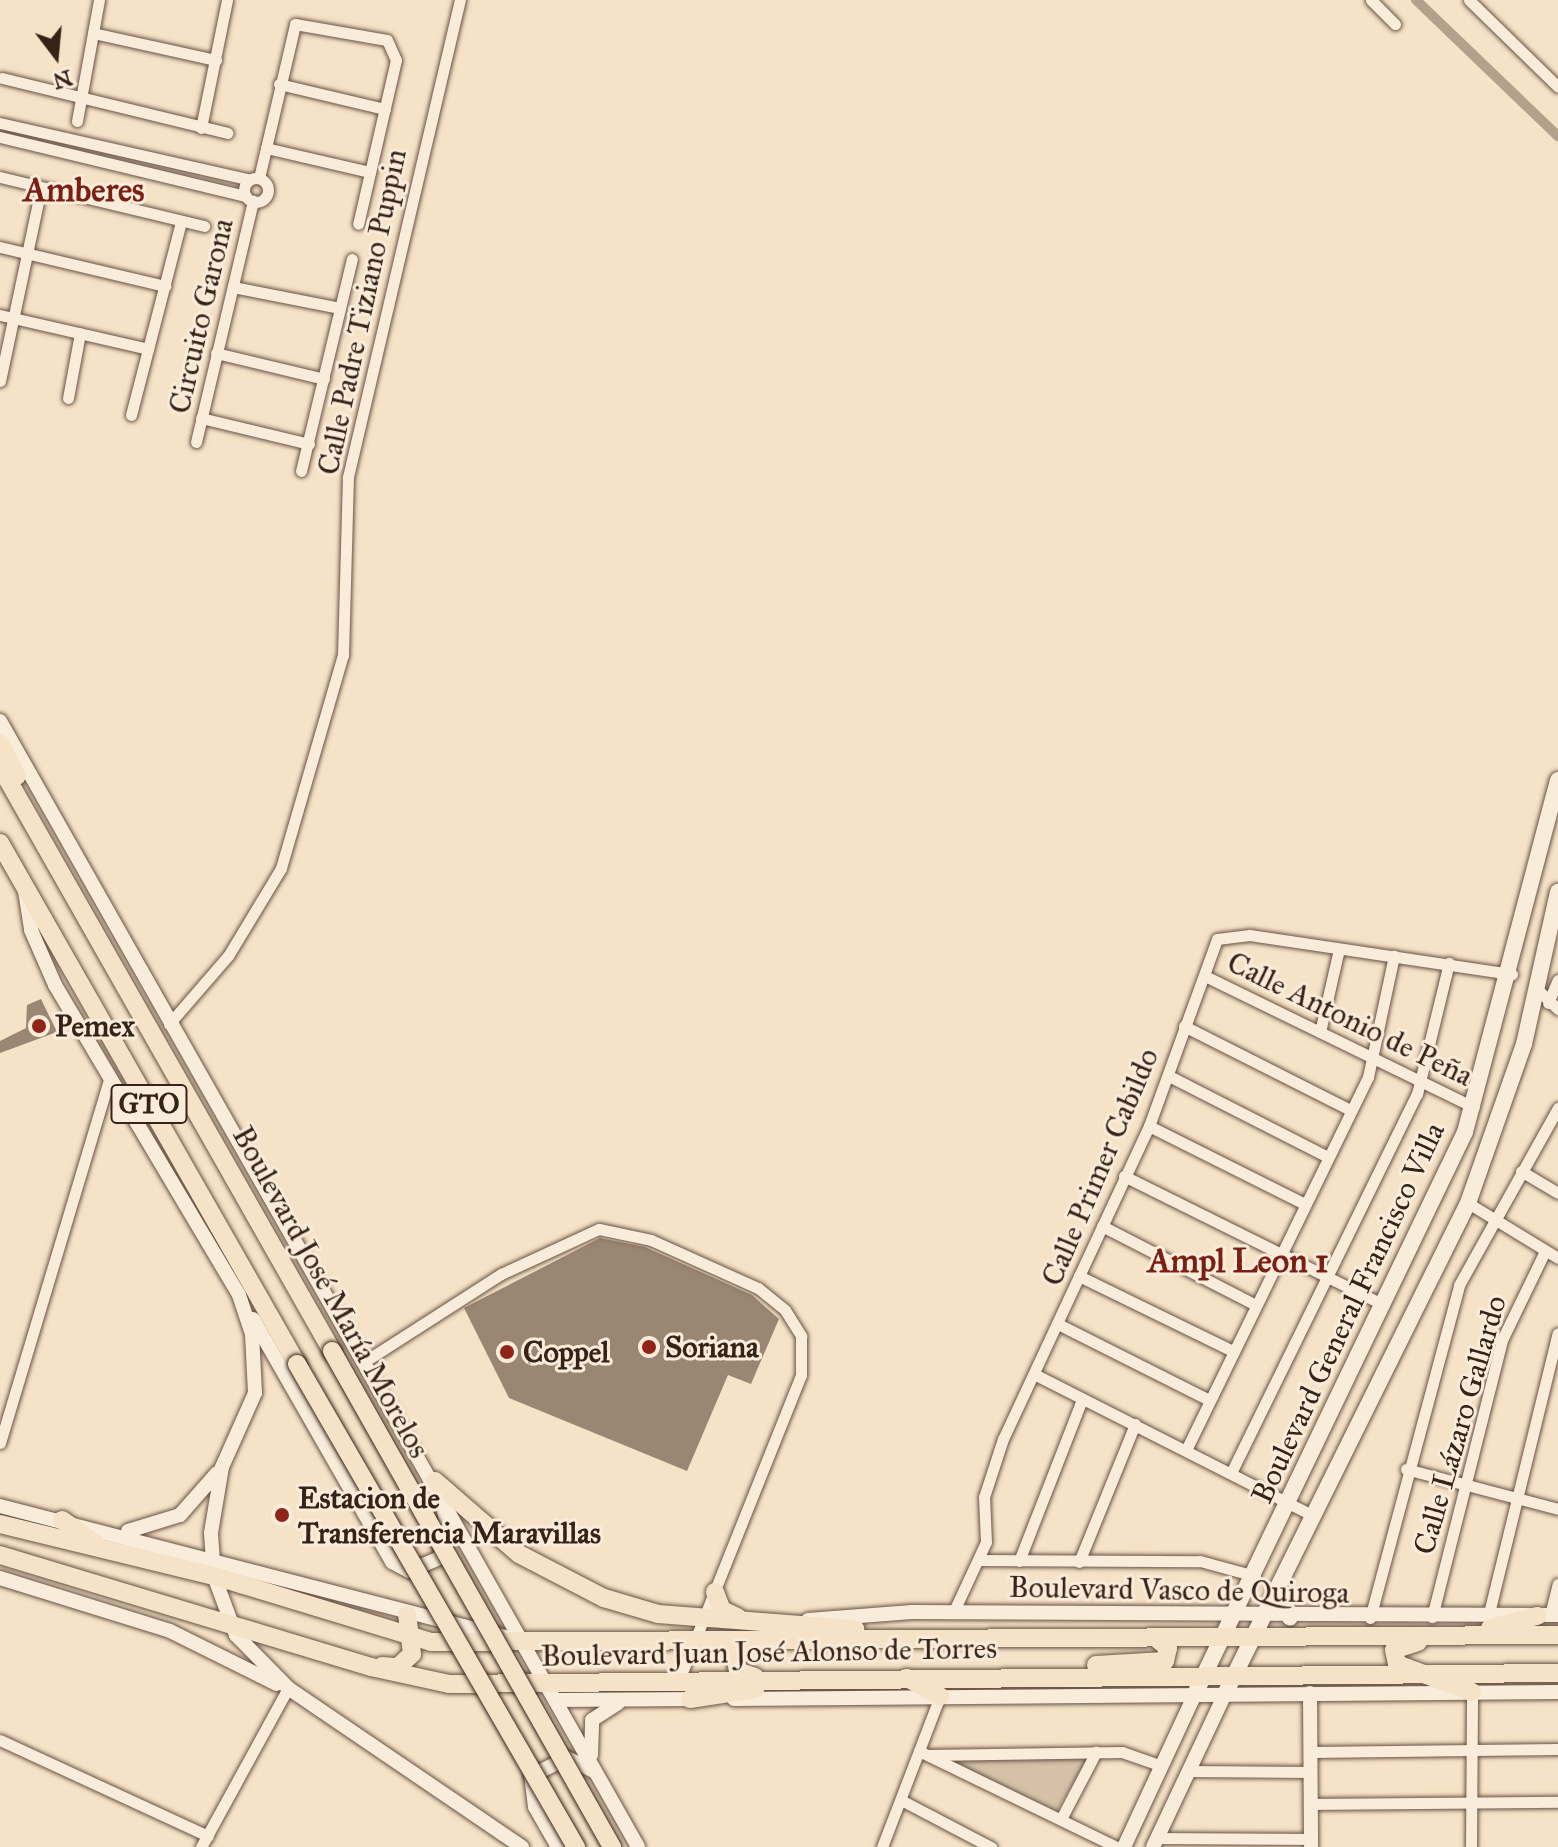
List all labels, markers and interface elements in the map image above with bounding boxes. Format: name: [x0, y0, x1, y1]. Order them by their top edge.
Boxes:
north arrow: [16, 16, 96, 96]
text: N: [50, 64, 75, 95]
street label: Calle Padre Tiziano Puppin: [310, 146, 414, 478]
district label: Amberes: [23, 170, 145, 210]
street label: Circuito Garona: [161, 215, 241, 417]
street label: Calle Antonio de Peña: [1221, 944, 1479, 1094]
place label: Pemex: [55, 1008, 135, 1044]
marker: Pemex: [30, 1017, 48, 1035]
street label: Calle Primer Cabildo: [1034, 1043, 1166, 1291]
road number: GTO: [109, 1080, 189, 1128]
street label: Boulevard General Francisco Villa: [1244, 1117, 1452, 1509]
street label: Boulevard José María Morelos: [225, 1120, 437, 1464]
district label: Ampl Leon 1: [1148, 1241, 1328, 1281]
street label: Calle Lázaro Gallardo: [1406, 1291, 1514, 1559]
place label: Soriana: [665, 1329, 759, 1365]
place label: Coppel: [523, 1334, 609, 1370]
marker: Soriana: [640, 1338, 658, 1356]
marker: Coppel: [498, 1343, 516, 1361]
place label: Estacion de Transferencia Maravillas: [298, 1480, 601, 1550]
marker: Estacion de Transferencia Maravillas: [273, 1506, 291, 1524]
street label: Boulevard Vasco de Quiroga: [1009, 1569, 1349, 1611]
street label: Boulevard Juan José Alonso de Torres: [541, 1630, 997, 1674]

